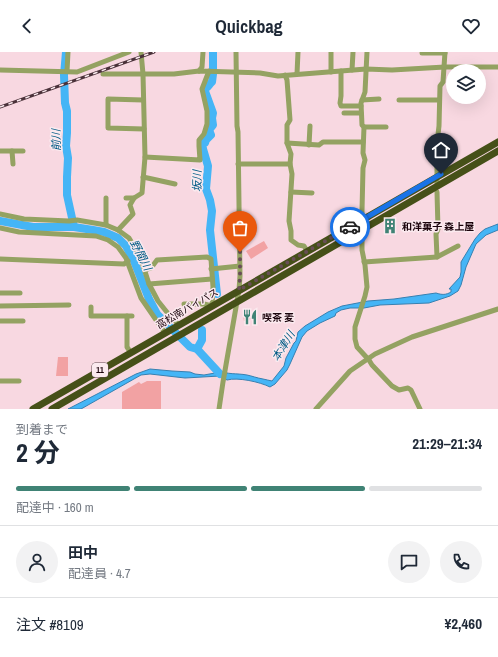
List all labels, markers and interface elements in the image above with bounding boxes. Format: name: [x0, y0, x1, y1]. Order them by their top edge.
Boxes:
text: Quickbag: [215, 14, 283, 39]
icon: back: [16, 15, 38, 37]
icon: heart: [460, 15, 482, 37]
map controls: [446, 64, 486, 104]
button: layers: [446, 64, 486, 104]
water label: 前川: [49, 128, 63, 151]
pin: [424, 133, 458, 174]
icon: home: [430, 139, 452, 161]
water label: 坂川: [190, 169, 204, 192]
courier: [330, 207, 370, 247]
pin: [223, 211, 257, 252]
icon: car: [339, 216, 361, 238]
icon: bag: [229, 217, 251, 239]
building icon: 和洋菓子 森上屋: [381, 217, 399, 235]
place label: 和洋菓子 森上屋: [402, 220, 474, 233]
water label: 野間川: [127, 237, 155, 274]
street label: 高松南バイパス: [154, 285, 221, 332]
restaurant icon: 喫茶 麦: [241, 308, 259, 326]
place label: 喫茶 麦: [262, 311, 294, 324]
water label: 本津川: [268, 327, 298, 364]
road number: 11: [92, 363, 108, 377]
text: 到着まで: [16, 421, 68, 438]
text: 21:29–21:34: [412, 433, 482, 454]
text: 2 分: [16, 435, 60, 470]
text: 配達中 · 160 m: [16, 499, 94, 516]
button: person: [16, 541, 58, 583]
button: chat: [388, 541, 430, 583]
button: phone: [440, 541, 482, 583]
text: 田中: [68, 542, 98, 563]
text: 配達員 · 4.7: [68, 565, 131, 582]
text: ¥2,460: [444, 613, 482, 634]
text: 注文 #8109: [16, 614, 84, 635]

